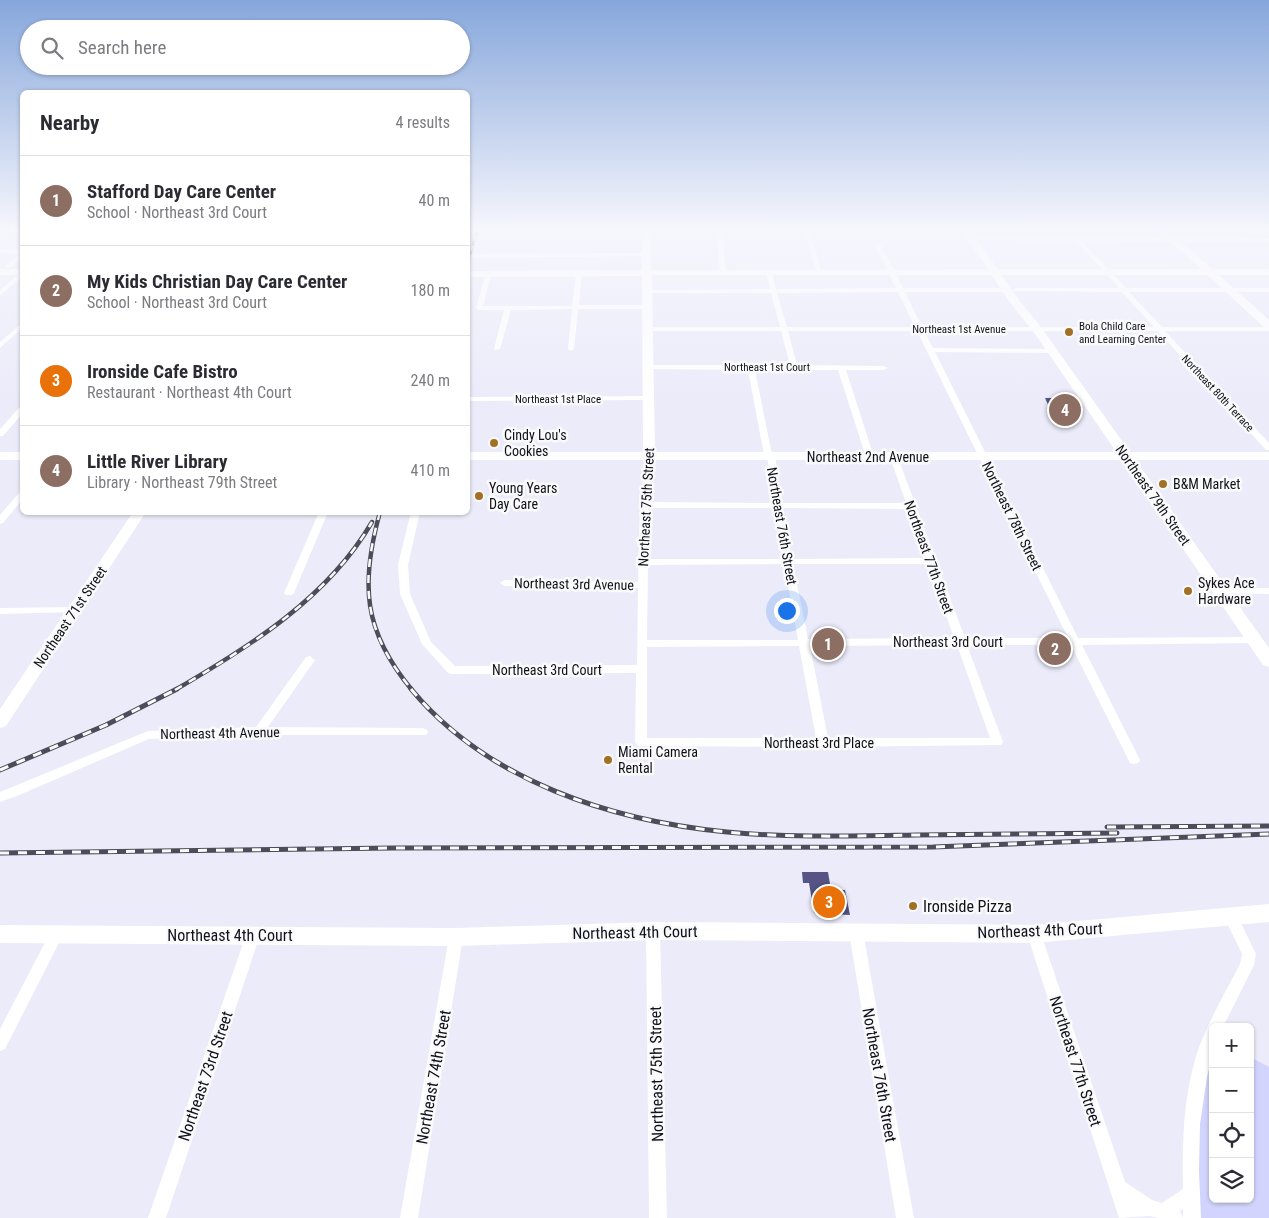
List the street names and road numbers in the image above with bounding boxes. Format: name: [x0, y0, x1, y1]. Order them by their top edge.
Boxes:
street label: Northeast 1st Avenue: [912, 323, 1006, 336]
street label: Northeast 80th Terrace: [1179, 352, 1256, 434]
street label: Northeast 1st Court: [724, 361, 810, 374]
street label: Northeast 1st Place: [515, 393, 601, 406]
street label: Northeast 79th Street: [1112, 442, 1194, 548]
street label: Northeast 75th Street: [635, 447, 657, 567]
street label: Northeast 2nd Avenue: [807, 449, 930, 465]
street label: Northeast 78th Street: [979, 459, 1045, 573]
street label: Northeast 76th Street: [764, 466, 800, 586]
street label: Northeast 77th Street: [901, 498, 957, 616]
street label: Northeast 71st Street: [30, 563, 110, 671]
street label: Northeast 3rd Avenue: [514, 575, 634, 593]
street label: Northeast 3rd Court: [893, 634, 1003, 650]
street label: Northeast 3rd Court: [492, 662, 602, 678]
street label: Northeast 4th Avenue: [160, 724, 280, 742]
street label: Northeast 3rd Place: [764, 735, 875, 751]
street label: Northeast 4th Court: [977, 919, 1103, 942]
street label: Northeast 4th Court: [572, 922, 698, 943]
street label: Northeast 4th Court: [167, 926, 293, 945]
street label: Northeast 77th Street: [1045, 994, 1106, 1129]
street label: Northeast 75th Street: [646, 1006, 667, 1142]
street label: Northeast 76th Street: [858, 1006, 901, 1144]
street label: Northeast 73rd Street: [174, 1008, 237, 1144]
street label: Northeast 74th Street: [412, 1008, 455, 1146]

